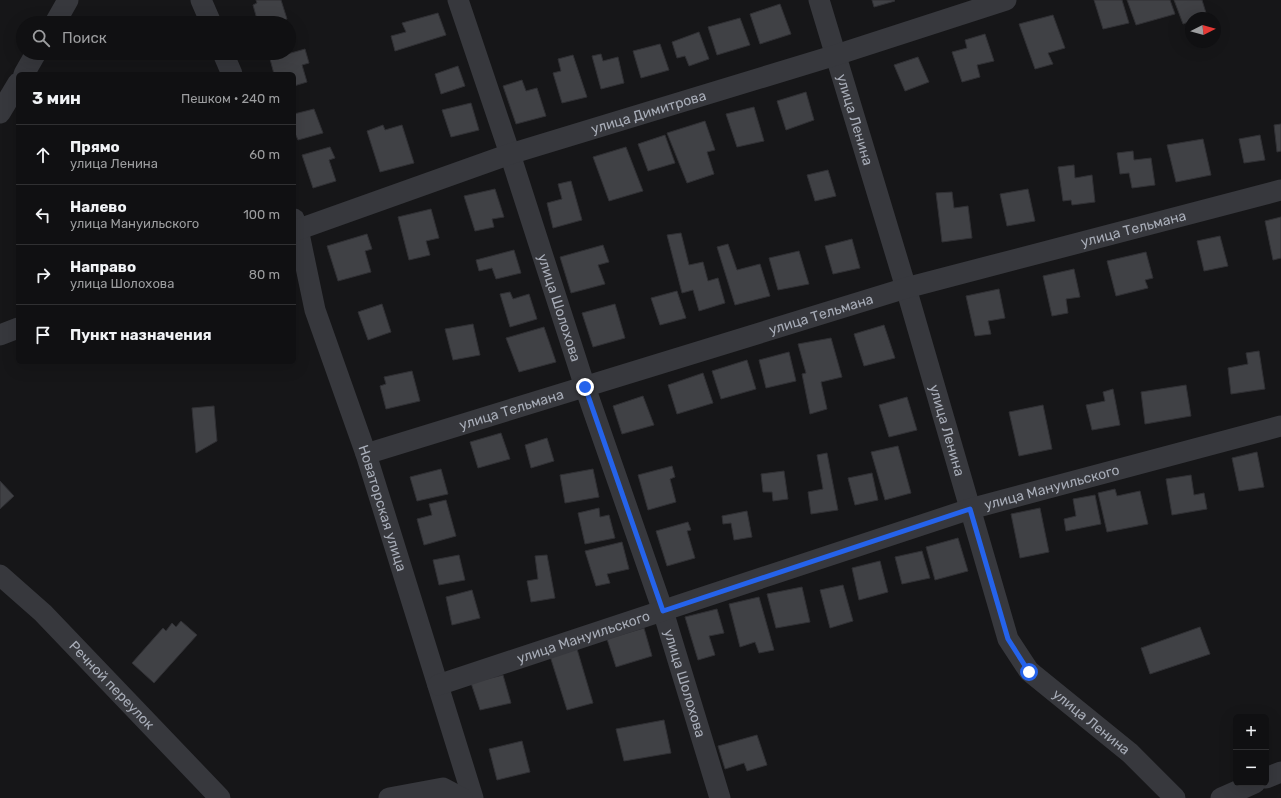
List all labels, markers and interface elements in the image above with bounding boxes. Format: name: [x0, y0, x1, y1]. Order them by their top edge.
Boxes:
north arrow: [1185, 12, 1221, 48]
search box: [16, 16, 296, 60]
icon: search: [30, 27, 52, 49]
text: Поиск: [62, 29, 107, 47]
street label: улица Ленина: [833, 72, 877, 167]
street label: улица Димитрова: [589, 86, 708, 137]
text: 3 мин: [32, 88, 81, 108]
text: Пешком · 240 m: [181, 91, 280, 106]
text: Прямо: [70, 138, 120, 156]
icon: ahead: [32, 144, 54, 166]
text: 60 m: [249, 147, 280, 162]
text: улица Ленина: [70, 156, 158, 171]
text: Налево: [70, 198, 127, 216]
icon: left: [32, 204, 54, 226]
text: 100 m: [243, 207, 280, 222]
street label: улица Тельмана: [1079, 207, 1188, 250]
text: улица Мануильского: [70, 216, 199, 231]
street label: улица Шолохова: [534, 252, 585, 364]
text: Направо: [70, 258, 136, 276]
icon: right: [32, 264, 54, 286]
text: 80 m: [249, 267, 280, 282]
text: улица Шолохова: [70, 276, 174, 291]
street label: улица Тельмана: [767, 290, 875, 338]
icon: arrive: [32, 324, 54, 346]
text: Пункт назначения: [70, 326, 212, 344]
route end: [576, 378, 594, 396]
street label: улица Ленина: [926, 382, 969, 478]
street label: улица Тельмана: [457, 385, 566, 433]
street label: Новаторская улица: [355, 443, 410, 573]
street label: улица Мануильского: [982, 461, 1121, 513]
street label: улица Мануильского: [514, 607, 652, 667]
street label: улица Шолохова: [660, 627, 710, 739]
street label: Речной переулок: [66, 637, 158, 733]
route start: [1020, 663, 1038, 681]
street label: улица Ленина: [1049, 685, 1134, 758]
map controls: [1233, 714, 1269, 786]
button: +: [1233, 714, 1269, 750]
button: −: [1233, 750, 1269, 786]

